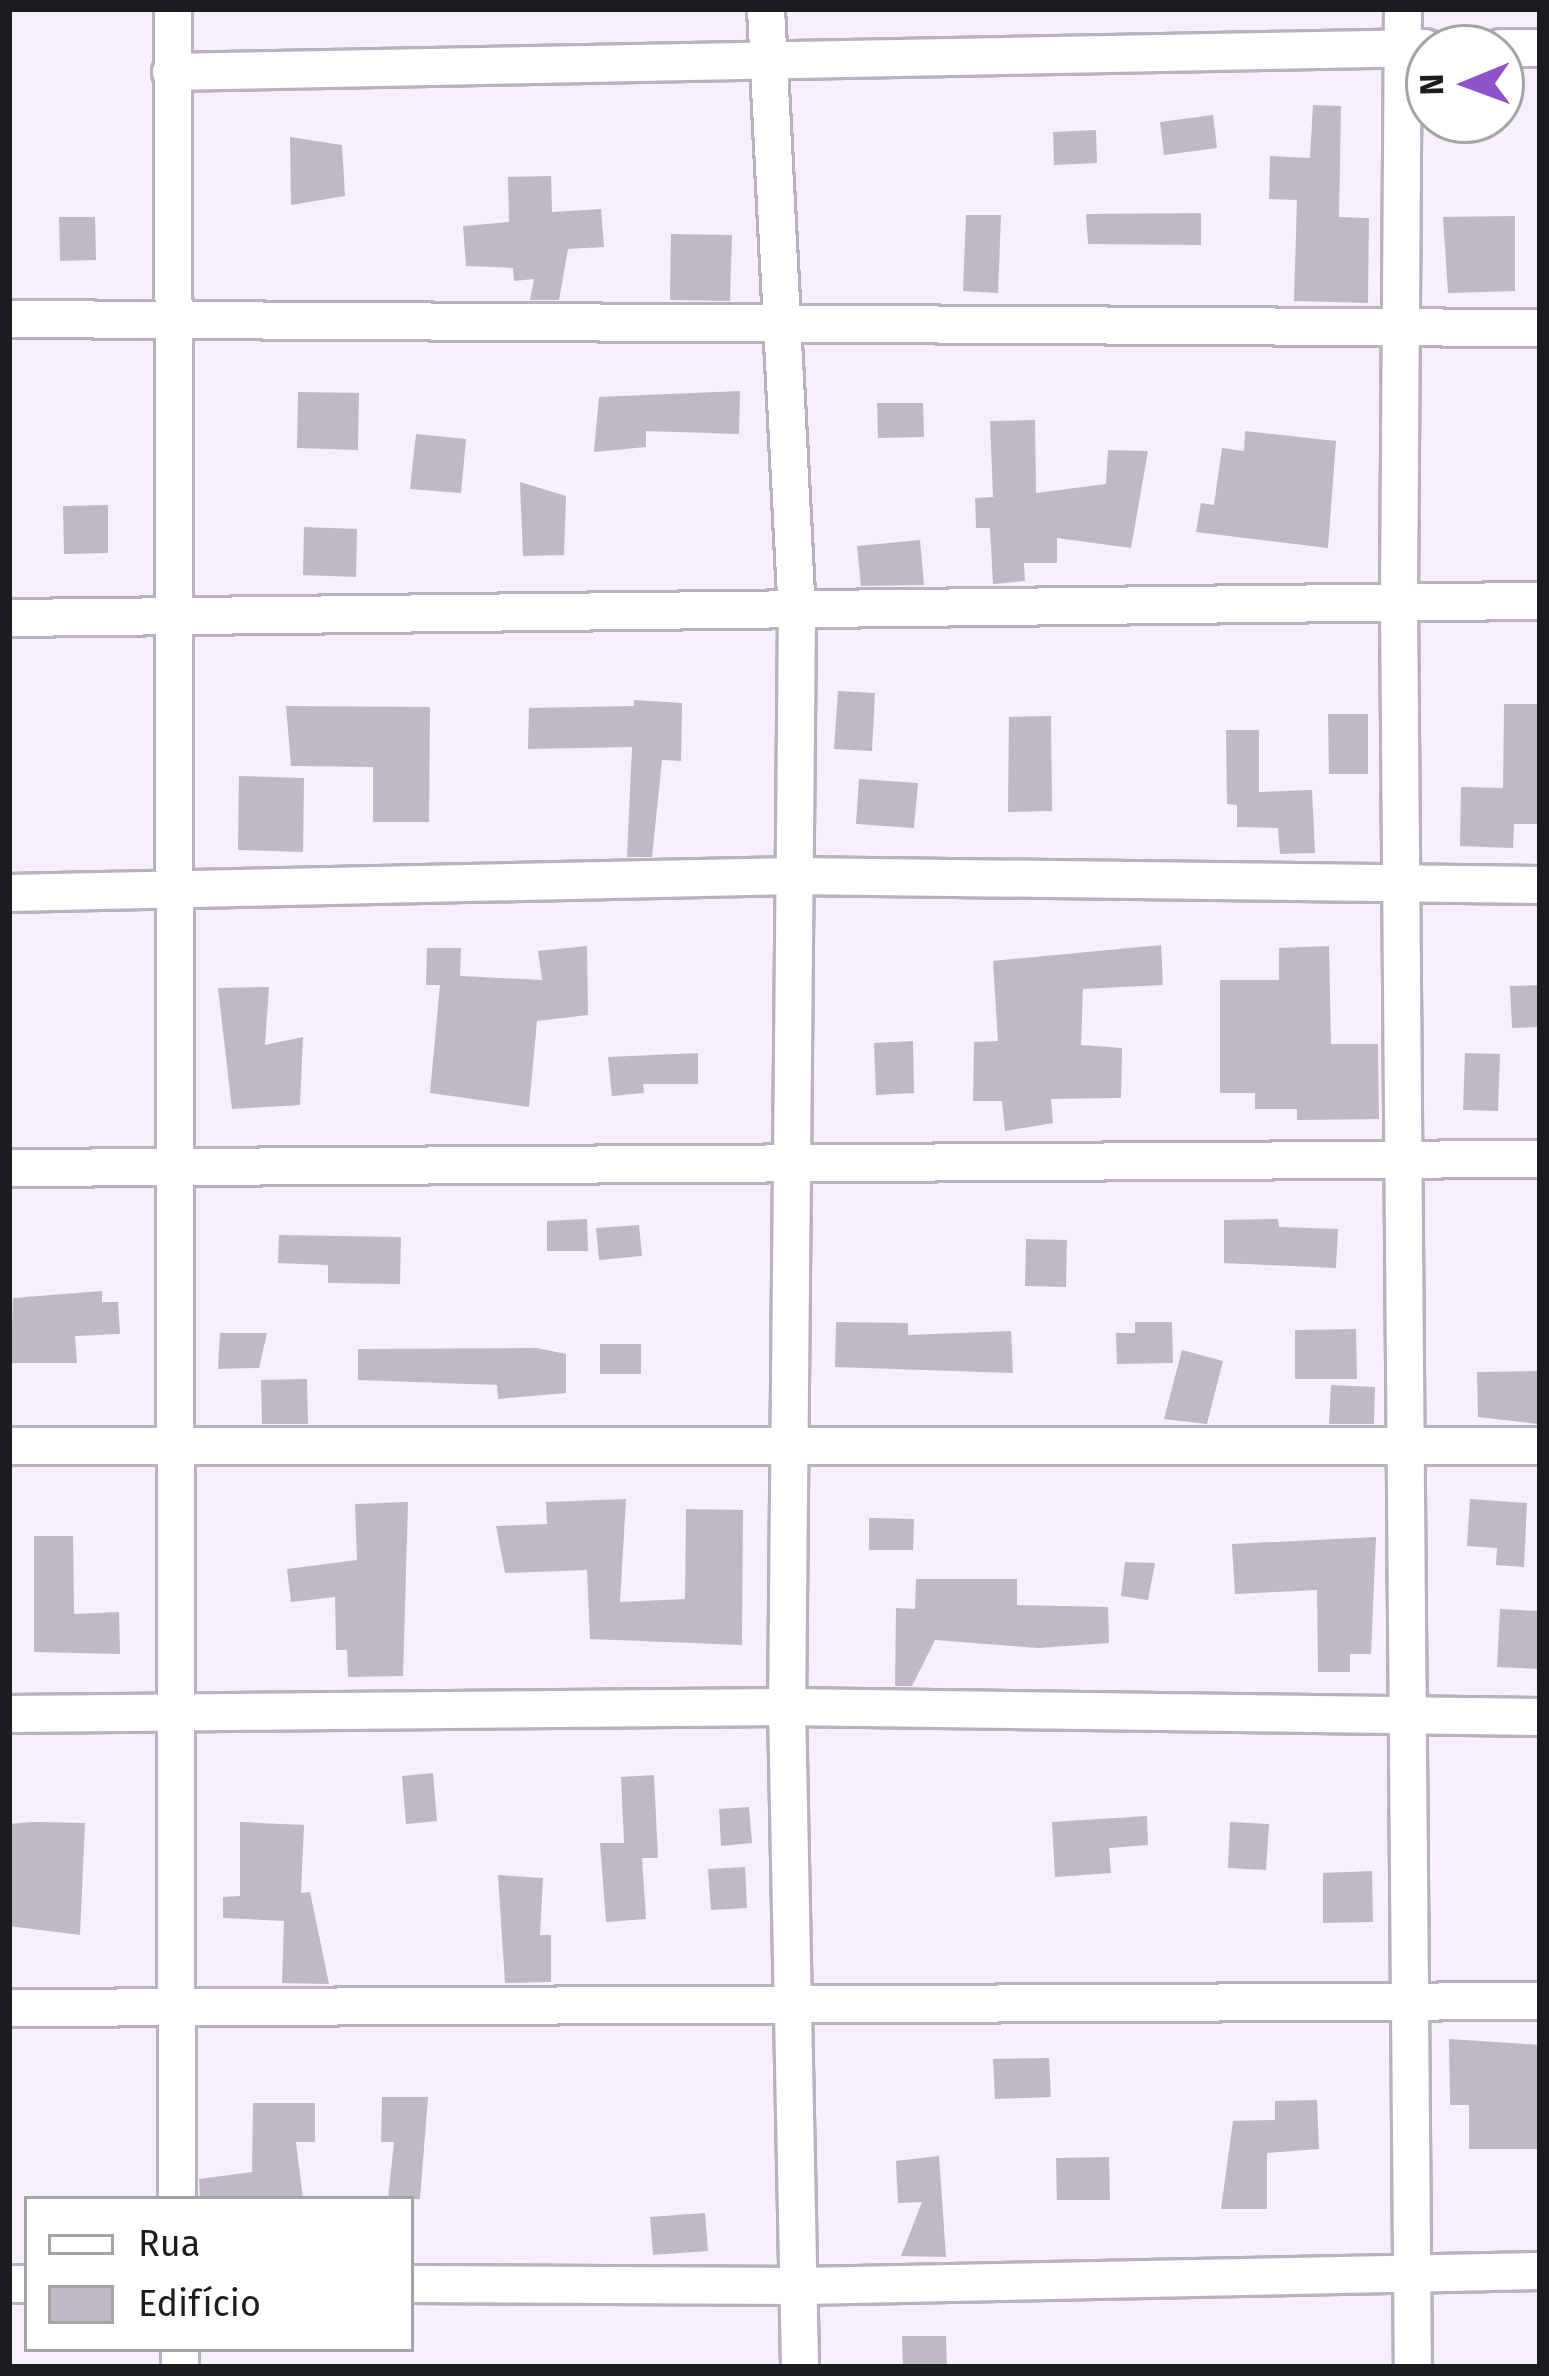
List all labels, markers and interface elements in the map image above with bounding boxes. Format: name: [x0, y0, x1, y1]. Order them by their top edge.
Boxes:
north arrow: [1405, 24, 1525, 144]
text: N: [1412, 73, 1452, 96]
legend: [24, 2196, 414, 2352]
text: Rua: [138, 2222, 200, 2266]
text: Edifício: [138, 2282, 261, 2326]

